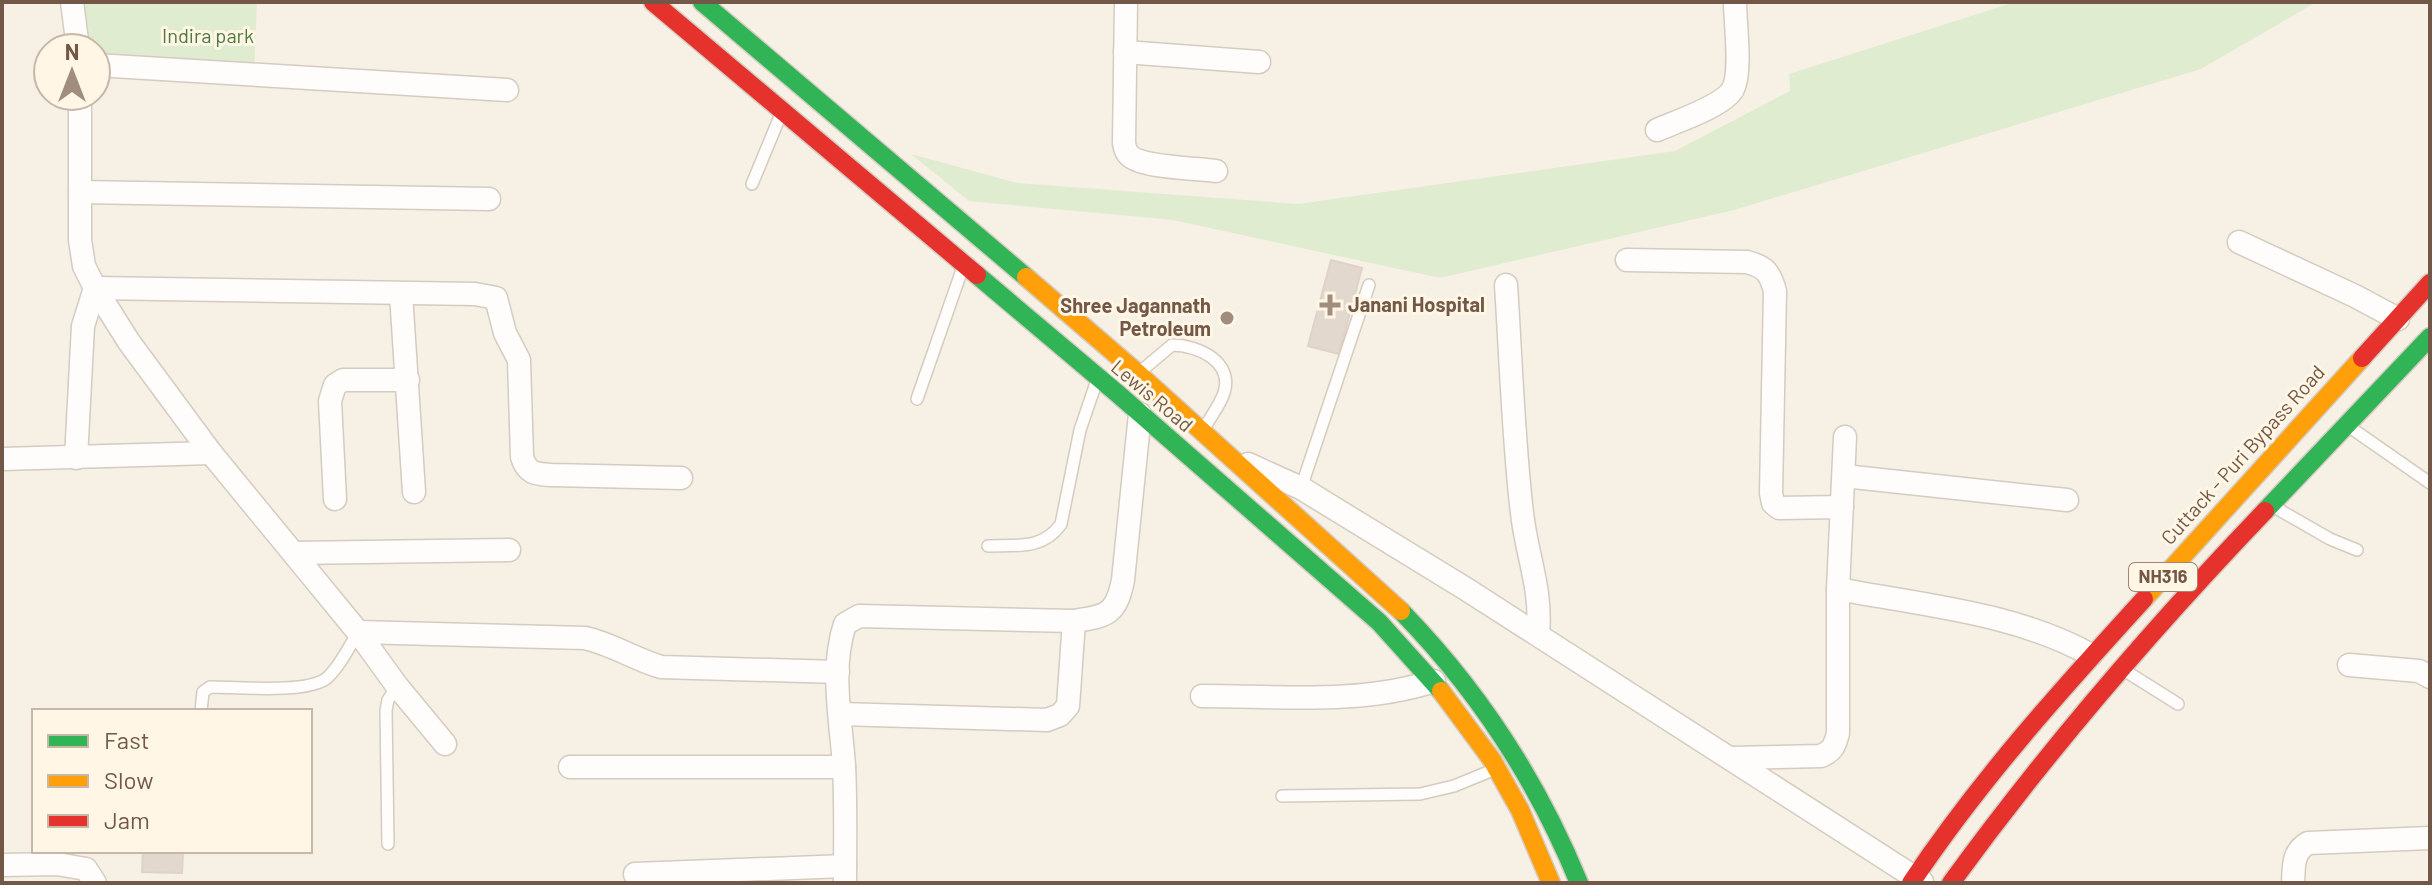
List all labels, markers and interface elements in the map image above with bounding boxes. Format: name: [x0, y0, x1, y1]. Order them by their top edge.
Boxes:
park label: Indira park: [162, 23, 254, 47]
north arrow: [32, 32, 112, 112]
text: N: [65, 38, 79, 64]
place label: Janani Hospital: [1348, 292, 1485, 316]
place label: Shree Jagannath Petroleum: [1060, 293, 1211, 340]
marker: Janani Hospital: [1319, 294, 1341, 316]
marker: Shree Jagannath Petroleum: [1218, 309, 1236, 327]
street label: Lewis Road: [1107, 354, 1198, 436]
street label: Cuttack - Puri Bypass Road: [2155, 360, 2329, 549]
road number: NH316: [2129, 563, 2197, 591]
legend: [32, 709, 312, 853]
text: Fast: [104, 725, 149, 754]
text: Slow: [104, 765, 153, 794]
text: Jam: [104, 805, 150, 834]

